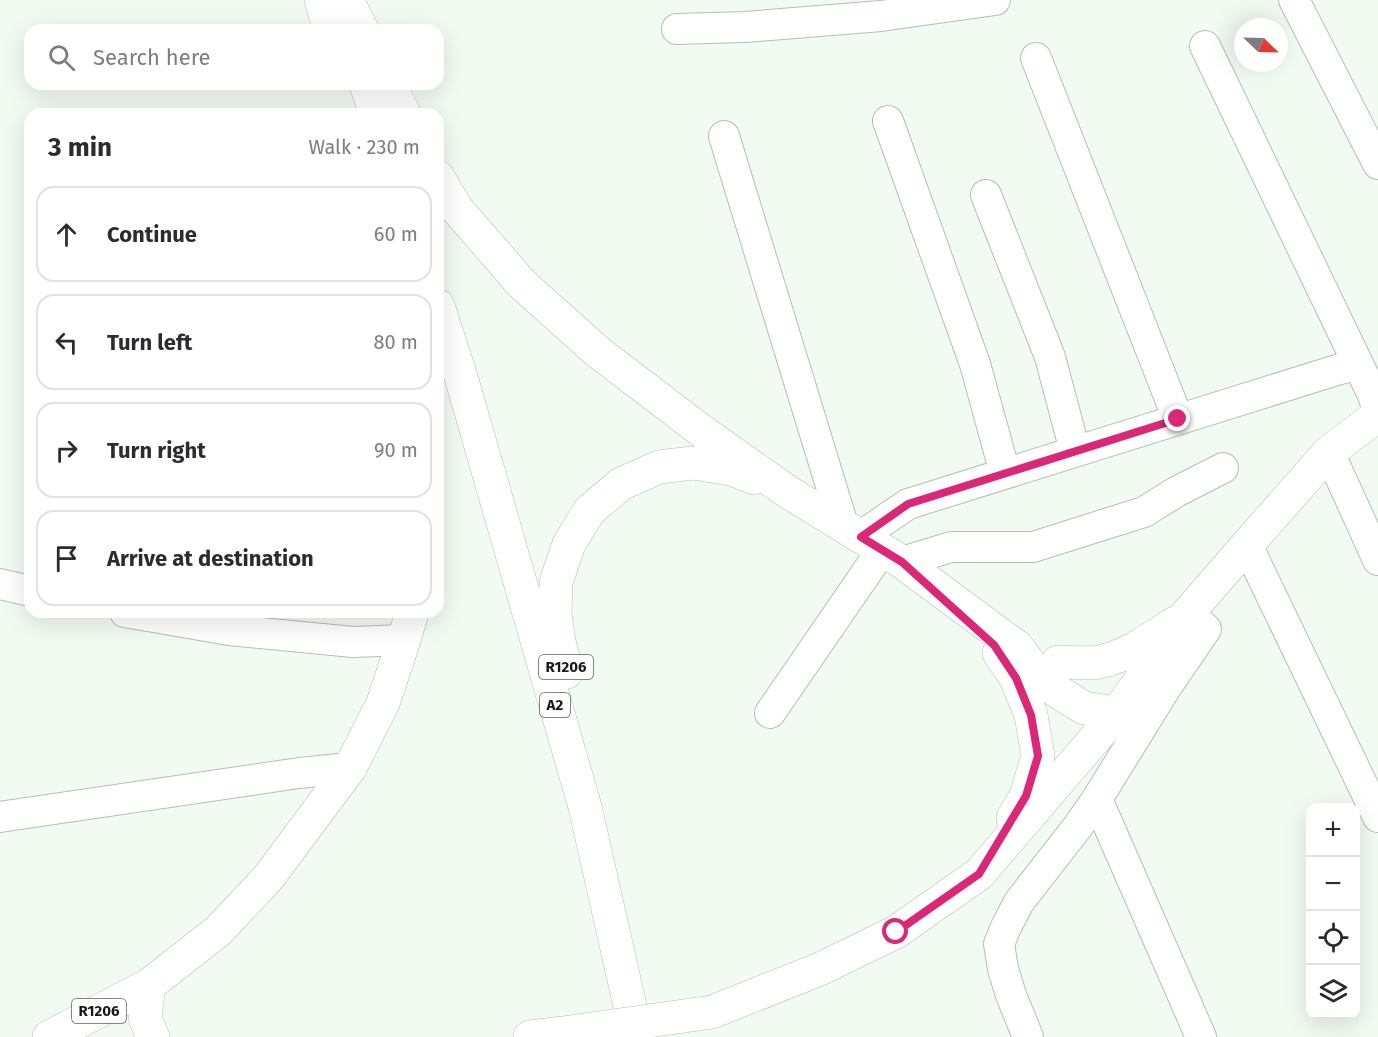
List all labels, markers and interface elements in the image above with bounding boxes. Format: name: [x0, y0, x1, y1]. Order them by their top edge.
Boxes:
north arrow: [1234, 18, 1288, 72]
search box: [24, 24, 444, 90]
icon: search: [45, 41, 78, 74]
text: Search here: [93, 44, 211, 71]
text: 3 min: [48, 132, 112, 163]
text: Walk · 230 m: [309, 135, 420, 159]
icon: ahead: [50, 218, 83, 251]
text: Continue: [107, 221, 197, 248]
text: 60 m: [374, 222, 418, 246]
icon: left: [50, 326, 83, 359]
text: Turn left: [107, 329, 192, 356]
text: 80 m: [373, 330, 418, 354]
route end: [1164, 405, 1190, 431]
icon: right: [50, 434, 83, 467]
text: Turn right: [107, 437, 206, 464]
text: 90 m: [374, 438, 418, 462]
icon: arrive: [50, 542, 83, 575]
text: Arrive at destination: [107, 545, 314, 572]
road number: R1206: [539, 655, 593, 679]
road number: A2: [540, 693, 570, 717]
map controls: [1306, 803, 1360, 1019]
button: +: [1306, 803, 1360, 857]
button: −: [1306, 857, 1360, 911]
button: locate: [1306, 911, 1360, 965]
route start: [882, 918, 908, 944]
button: layers: [1306, 965, 1360, 1019]
road number: R1206: [72, 999, 126, 1023]

